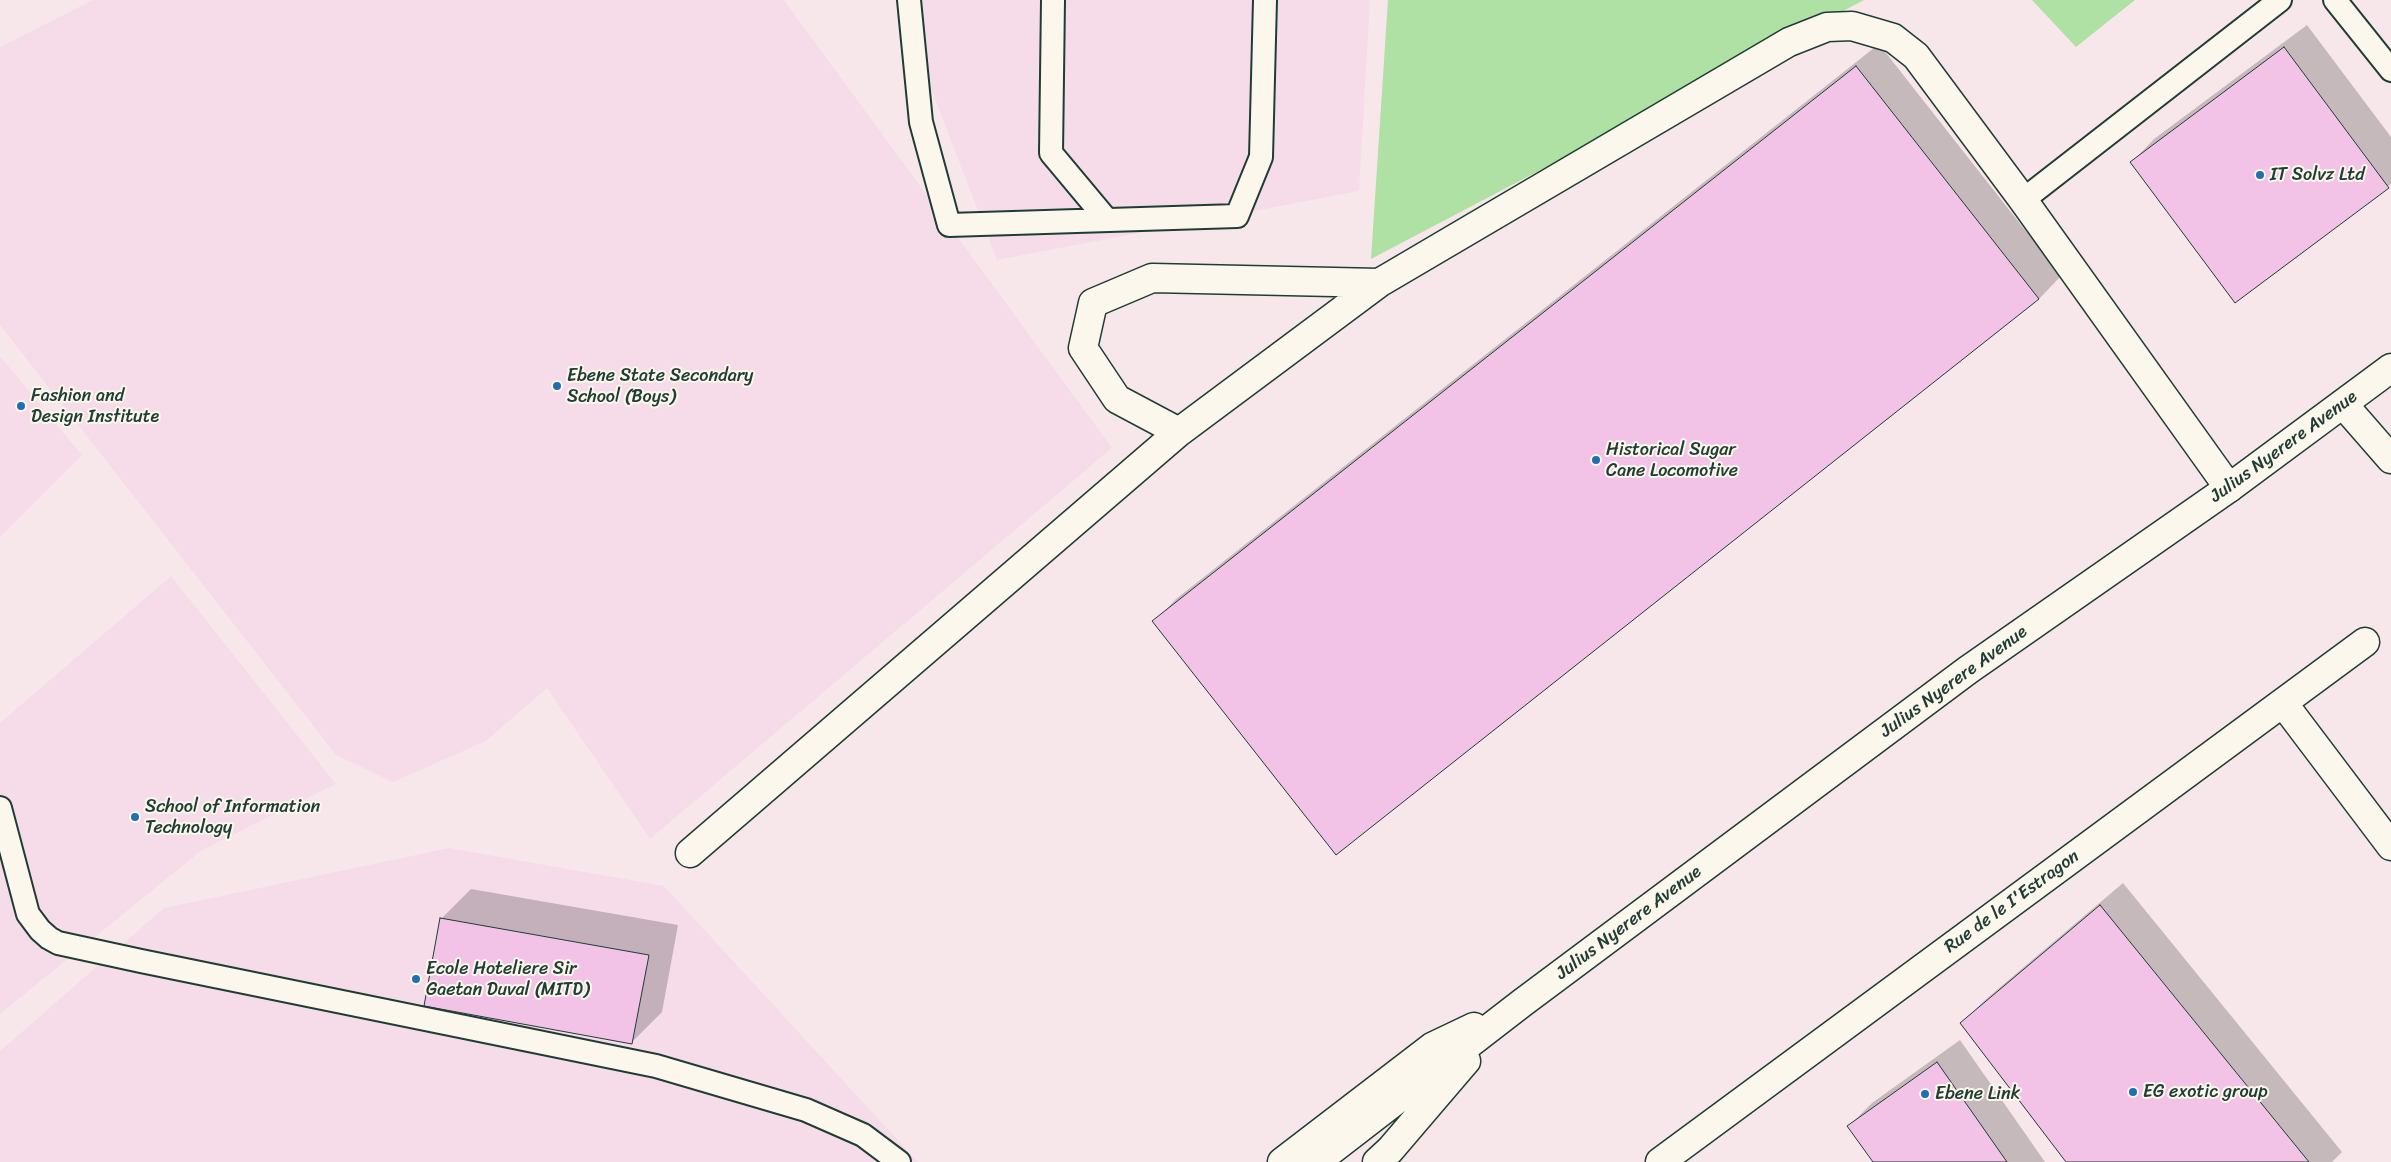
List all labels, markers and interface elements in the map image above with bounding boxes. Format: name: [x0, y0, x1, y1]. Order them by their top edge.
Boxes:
place label: IT Solvz Ltd: [2270, 164, 2365, 186]
marker: IT Solvz Ltd: [2254, 169, 2266, 181]
place label: Ebene State Secondary School (Boys): [567, 365, 753, 408]
marker: Ebene State Secondary School (Boys): [551, 380, 563, 392]
place label: Fashion and Design Institute: [31, 385, 159, 428]
street label: Julius Nyerere Avenue: [2206, 386, 2362, 508]
marker: Fashion and Design Institute: [15, 400, 27, 412]
place label: Historical Sugar Cane Locomotive: [1606, 439, 1738, 482]
marker: Historical Sugar Cane Locomotive: [1590, 454, 1602, 466]
street label: Julius Nyerere Avenue: [1876, 621, 2032, 743]
place label: School of Information Technology: [145, 796, 320, 839]
marker: School of Information Technology: [129, 811, 141, 823]
street label: Rue de le I'Estragon: [1940, 846, 2084, 958]
street label: Julius Nyerere Avenue: [1552, 861, 1706, 985]
place label: Ecole Hoteliere Sir Gaetan Duval (MITD): [426, 958, 589, 1001]
marker: Ecole Hoteliere Sir Gaetan Duval (MITD): [410, 973, 422, 985]
place label: EG exotic group: [2143, 1081, 2268, 1103]
place label: Ebene Link: [1935, 1083, 2020, 1105]
marker: EG exotic group: [2127, 1086, 2139, 1098]
marker: Ebene Link: [1919, 1088, 1931, 1100]

